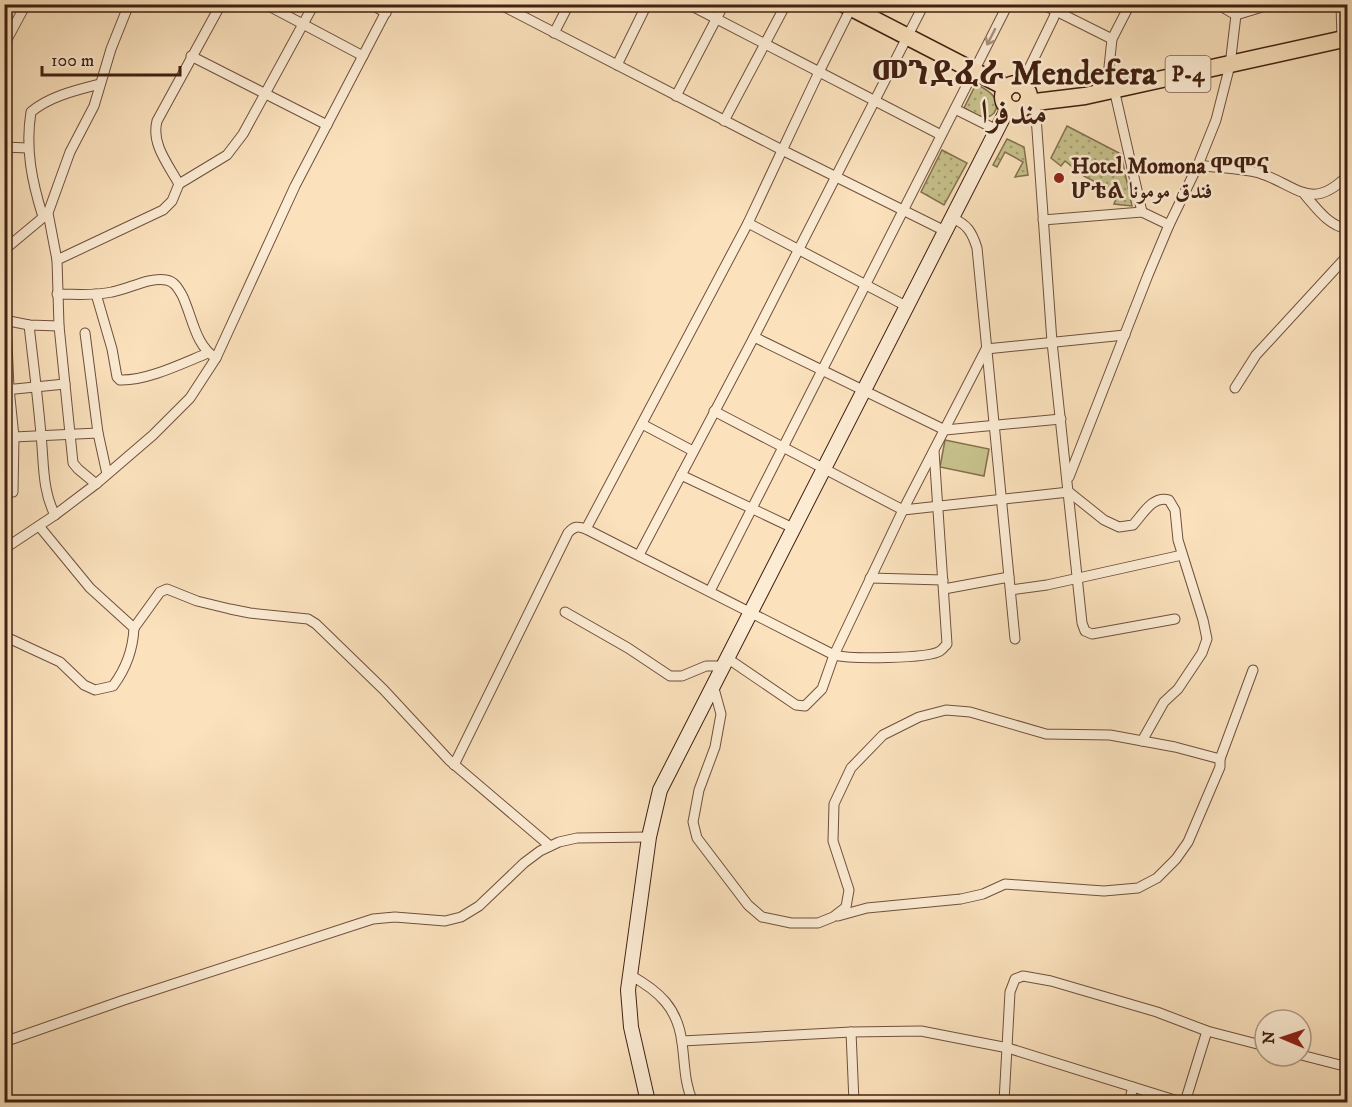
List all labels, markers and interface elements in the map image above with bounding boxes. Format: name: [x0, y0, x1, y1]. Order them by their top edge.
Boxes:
one-way arrow: [985, 28, 996, 46]
scale bar: [42, 39, 180, 77]
text: 100 m: [51, 50, 94, 72]
district label: መንደፈራ Mendefera مندفرا: [872, 53, 1157, 134]
road number: P-4: [1166, 56, 1210, 92]
place label: Hotel Momona ሞሞና ሆቴል فندق مومونا: [1071, 153, 1269, 205]
marker: Hotel Momona ሞሞና ሆቴል فندق مومونا: [1052, 171, 1066, 185]
north arrow: [1253, 1008, 1313, 1068]
text: N: [1259, 1031, 1279, 1044]

